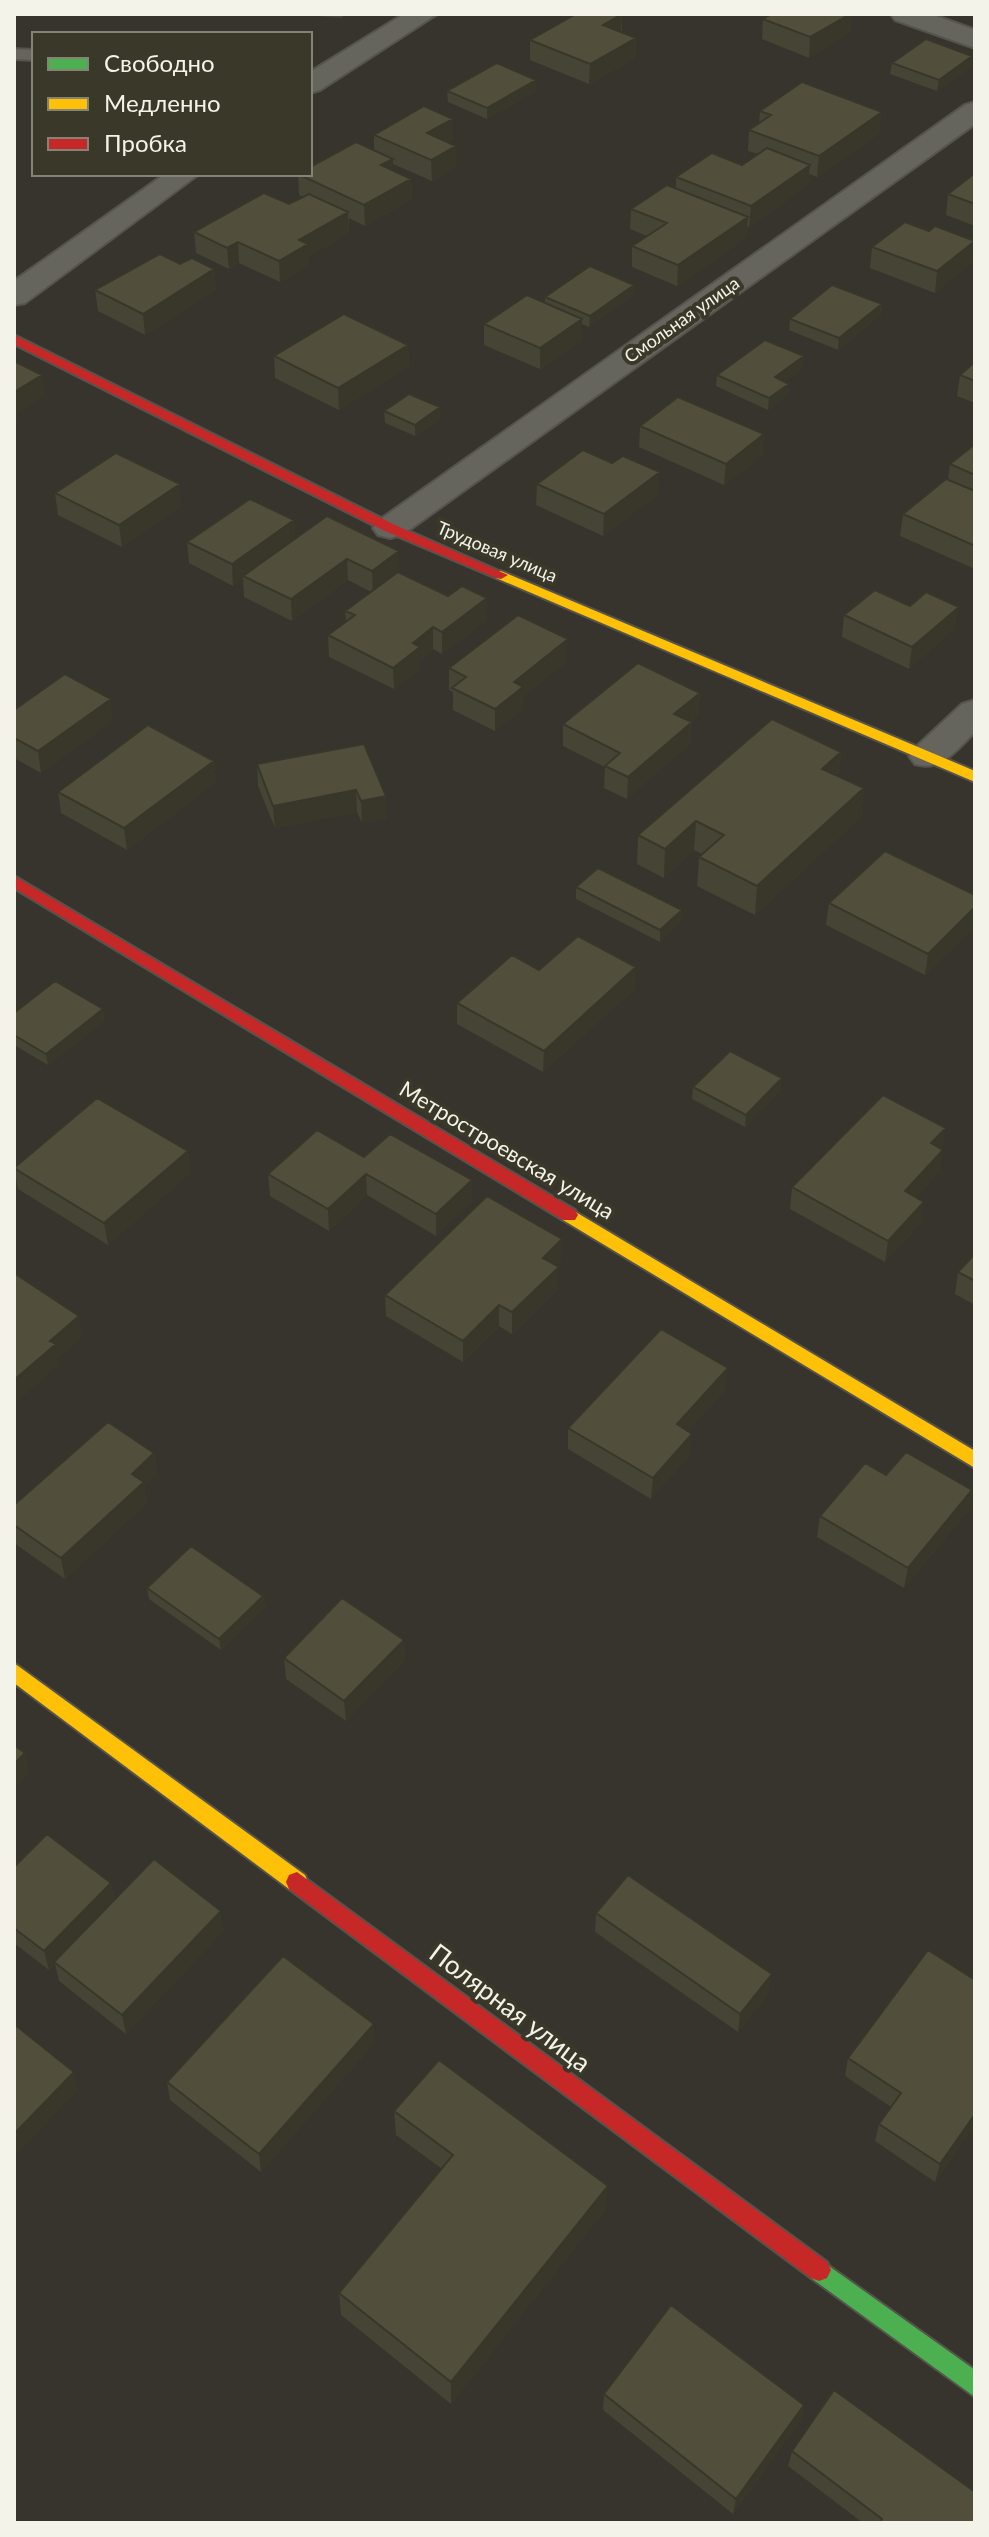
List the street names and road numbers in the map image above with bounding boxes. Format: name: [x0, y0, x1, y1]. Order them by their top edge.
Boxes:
street label: Смольная улица: [620, 271, 743, 367]
street label: Трудовая улица: [434, 516, 561, 586]
street label: Метростроевская улица: [395, 1075, 620, 1224]
street label: Полярная улица: [424, 1936, 598, 2078]

